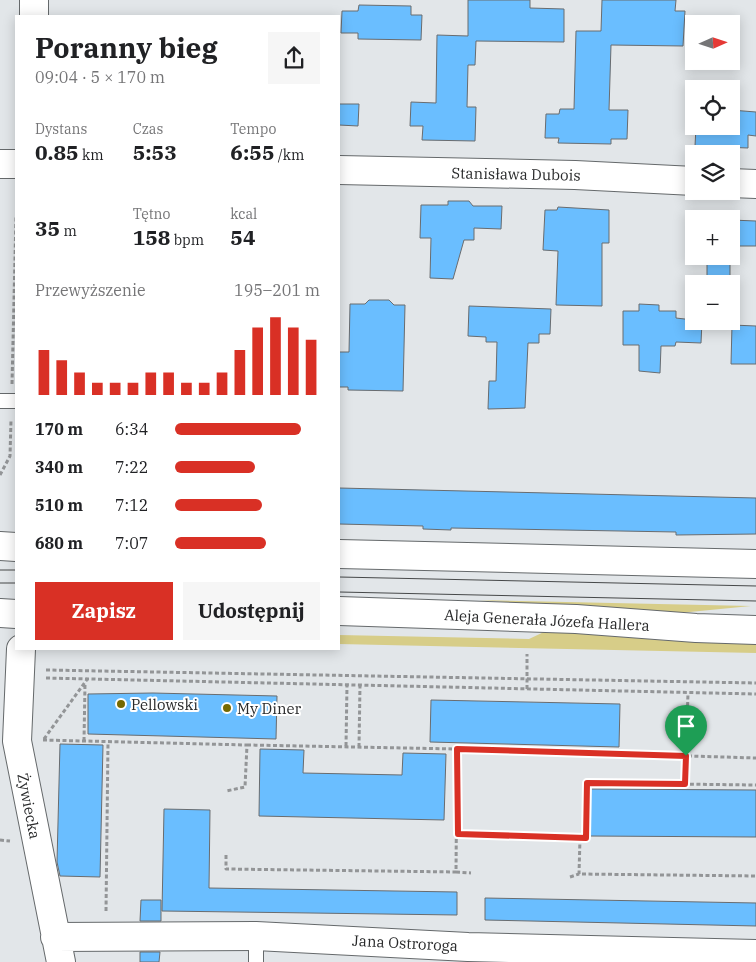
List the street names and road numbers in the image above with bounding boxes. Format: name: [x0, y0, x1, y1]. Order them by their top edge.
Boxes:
street label: Stanisława Dubois: [451, 163, 581, 185]
street label: Aleja Generała Józefa Hallera: [444, 605, 650, 635]
street label: Żywiecka: [13, 771, 45, 841]
street label: Jana Ostroroga: [352, 931, 458, 955]

